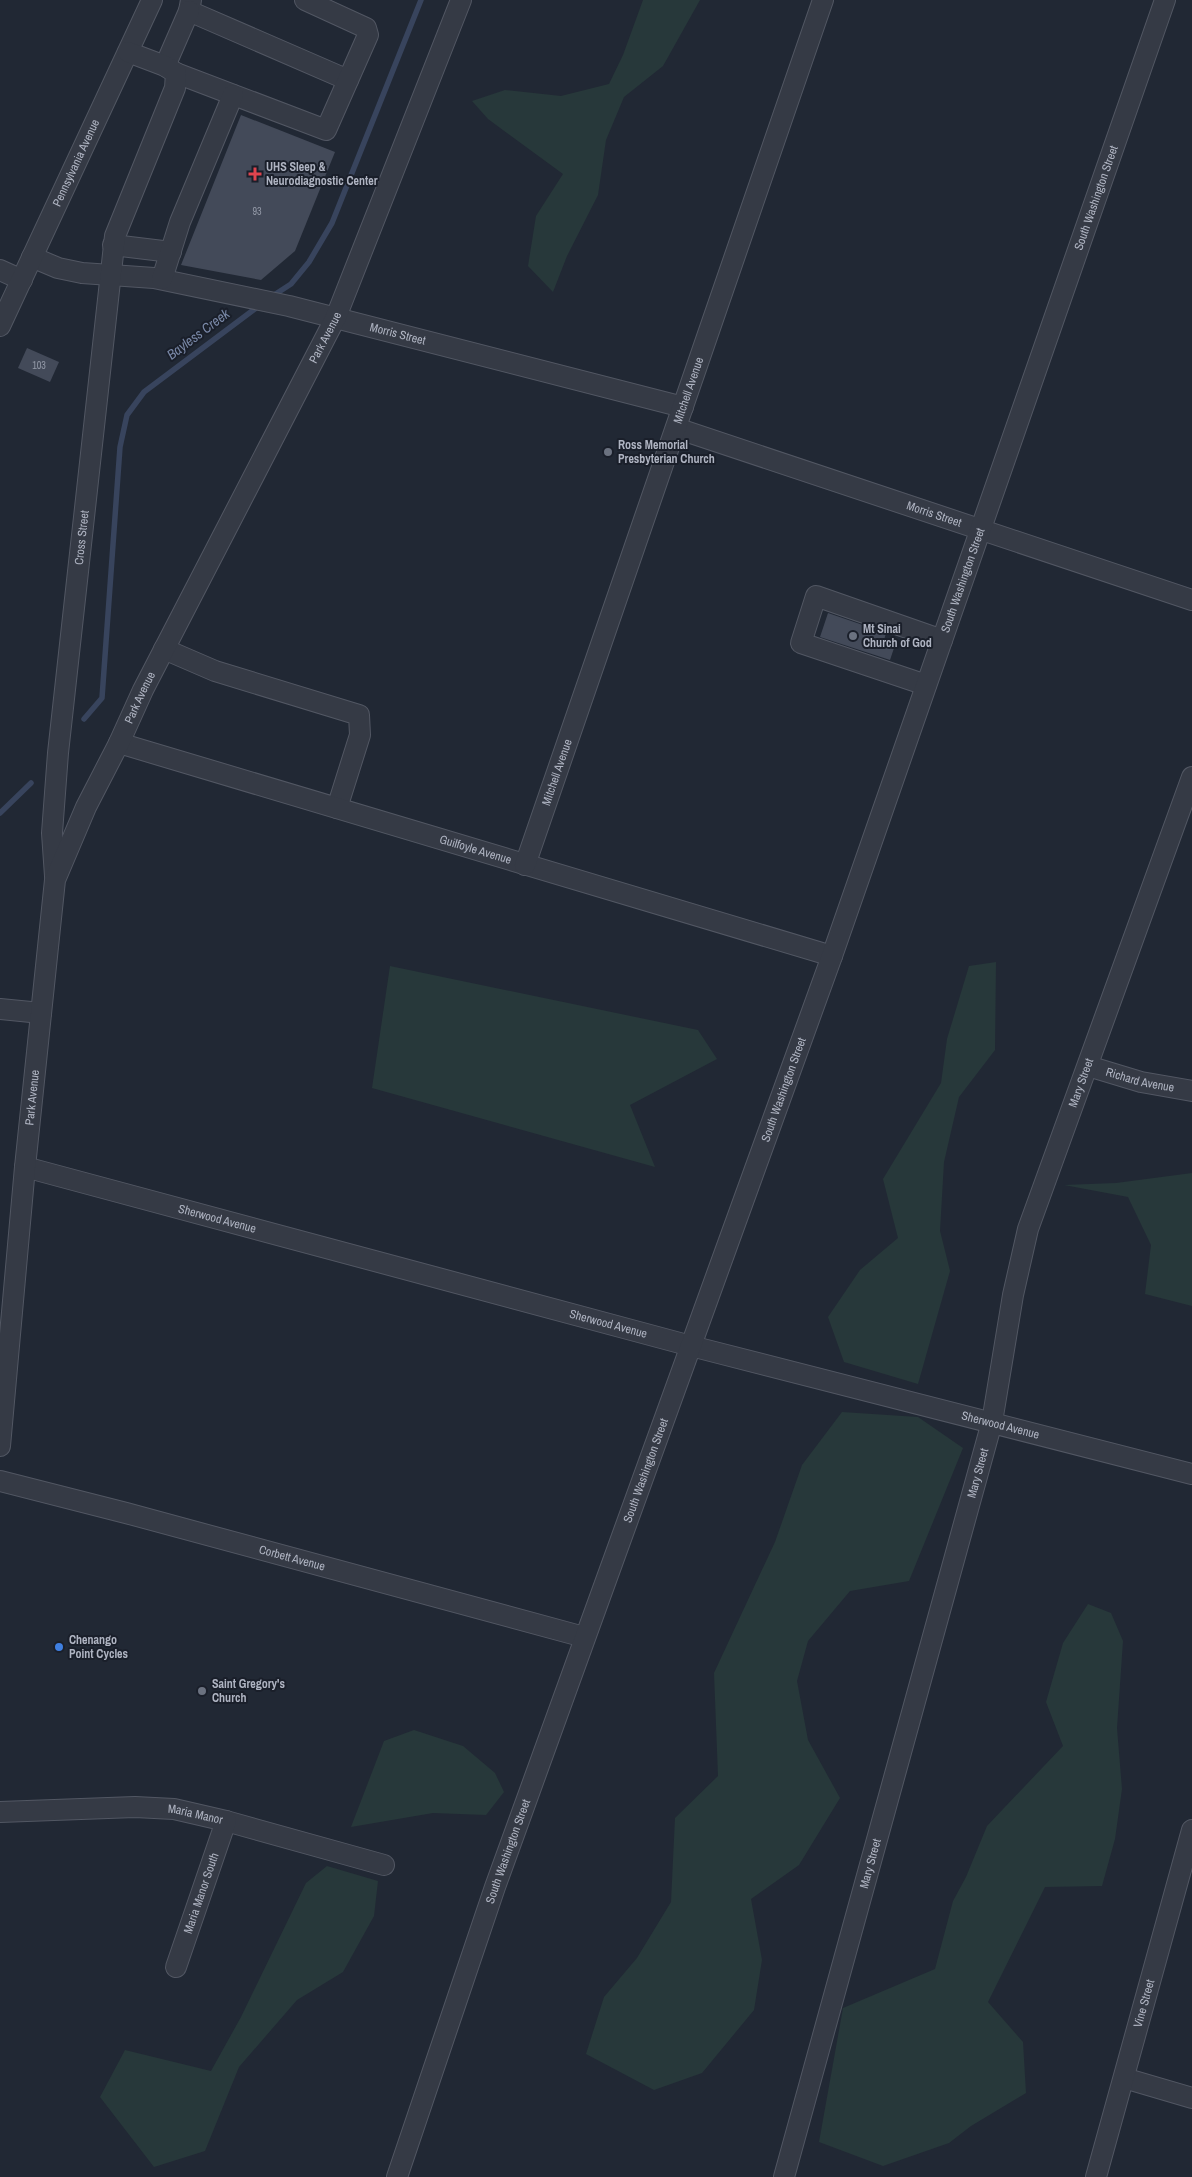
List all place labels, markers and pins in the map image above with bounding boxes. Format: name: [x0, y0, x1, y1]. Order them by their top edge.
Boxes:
place label: UHS Sleep & Neurodiagnostic Center: [266, 159, 378, 189]
marker: UHS Sleep & Neurodiagnostic Center: [248, 167, 262, 181]
place label: Ross Memorial Presbyterian Church: [618, 437, 715, 467]
marker: Ross Memorial Presbyterian Church: [602, 446, 614, 458]
place label: Mt Sinai Church of God: [863, 621, 932, 651]
marker: Mt Sinai Church of God: [847, 630, 859, 642]
place label: Chenango Point Cycles: [69, 1632, 129, 1662]
marker: Chenango Point Cycles: [53, 1641, 65, 1653]
place label: Saint Gregory's Church: [212, 1676, 285, 1706]
marker: Saint Gregory's Church: [196, 1685, 208, 1697]

